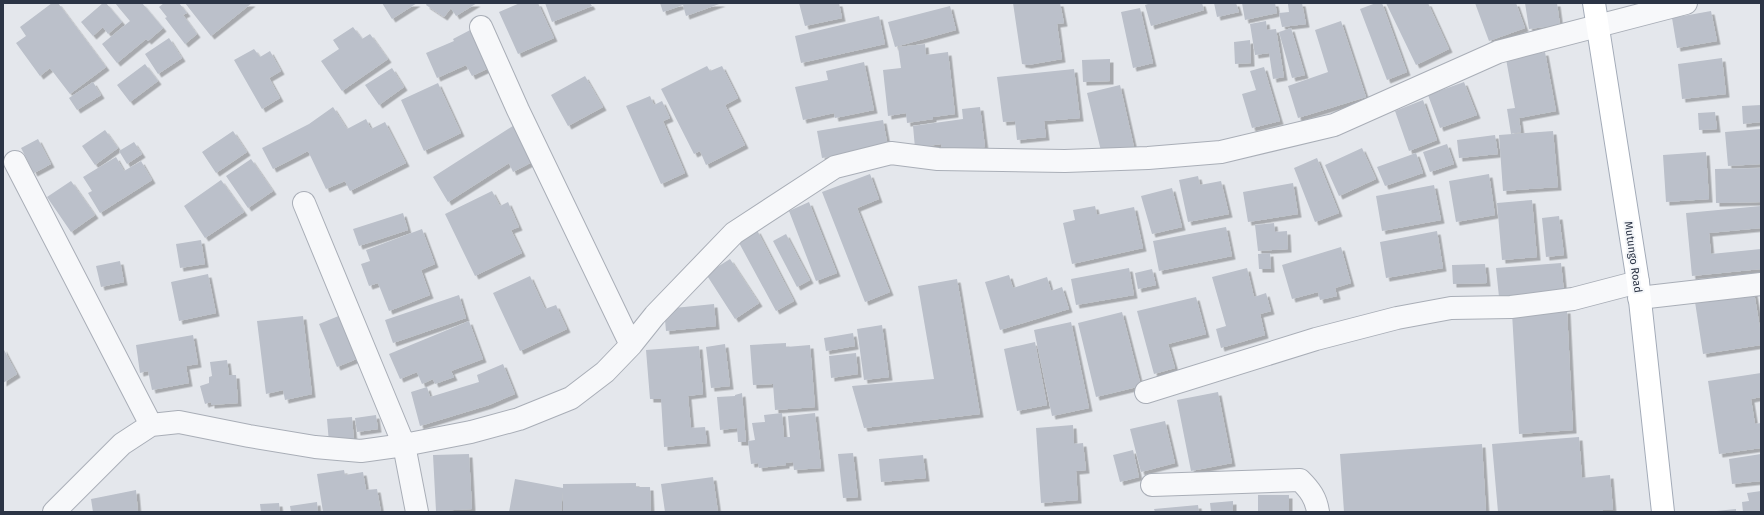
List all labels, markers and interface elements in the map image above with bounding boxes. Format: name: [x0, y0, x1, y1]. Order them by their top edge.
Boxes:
street label: Mutungo Road: [1622, 220, 1644, 294]

